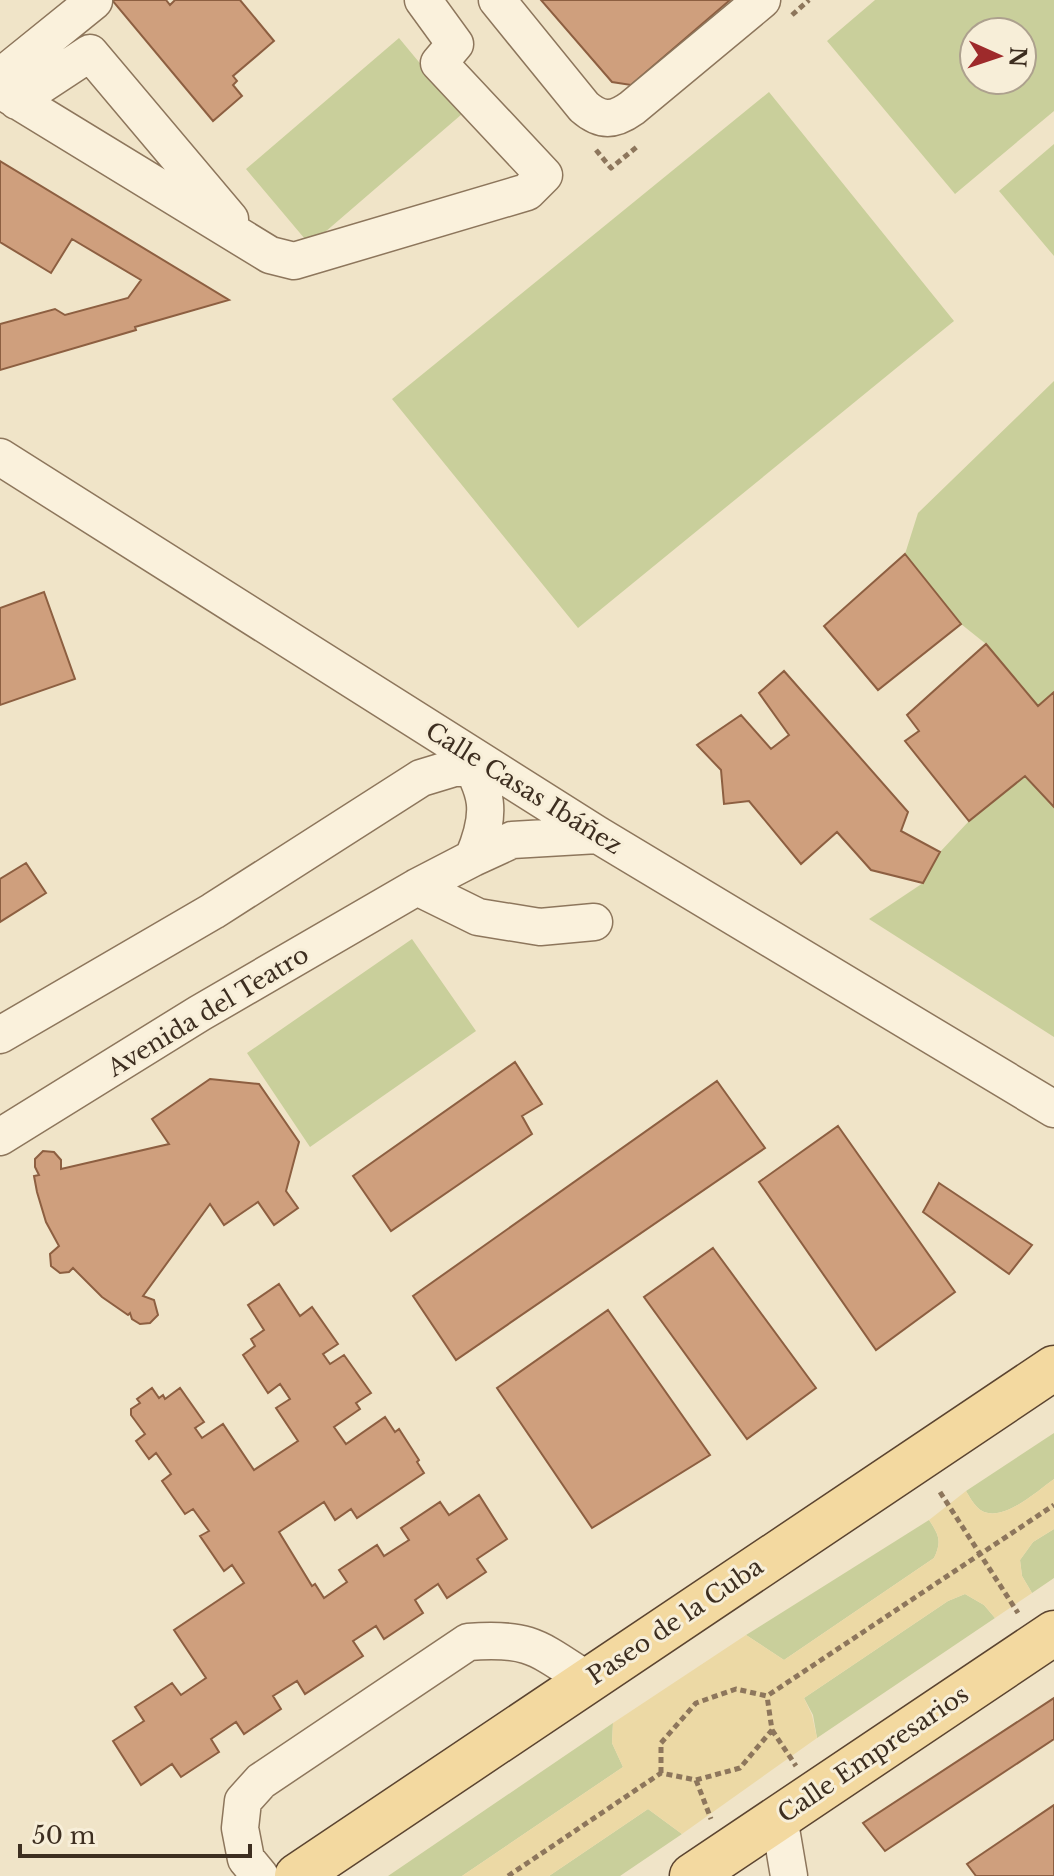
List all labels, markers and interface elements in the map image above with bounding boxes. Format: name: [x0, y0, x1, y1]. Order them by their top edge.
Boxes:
north arrow: [958, 16, 1038, 96]
text: N: [1003, 46, 1031, 68]
street label: Calle Casas Ibáñez: [421, 716, 627, 860]
street label: Avenida del Teatro: [101, 939, 314, 1083]
street label: Paseo de la Cuba: [582, 1551, 769, 1691]
street label: Calle Empresarios: [772, 1679, 974, 1829]
scale bar: [20, 1808, 250, 1858]
text: 50 m: [32, 1821, 96, 1850]

